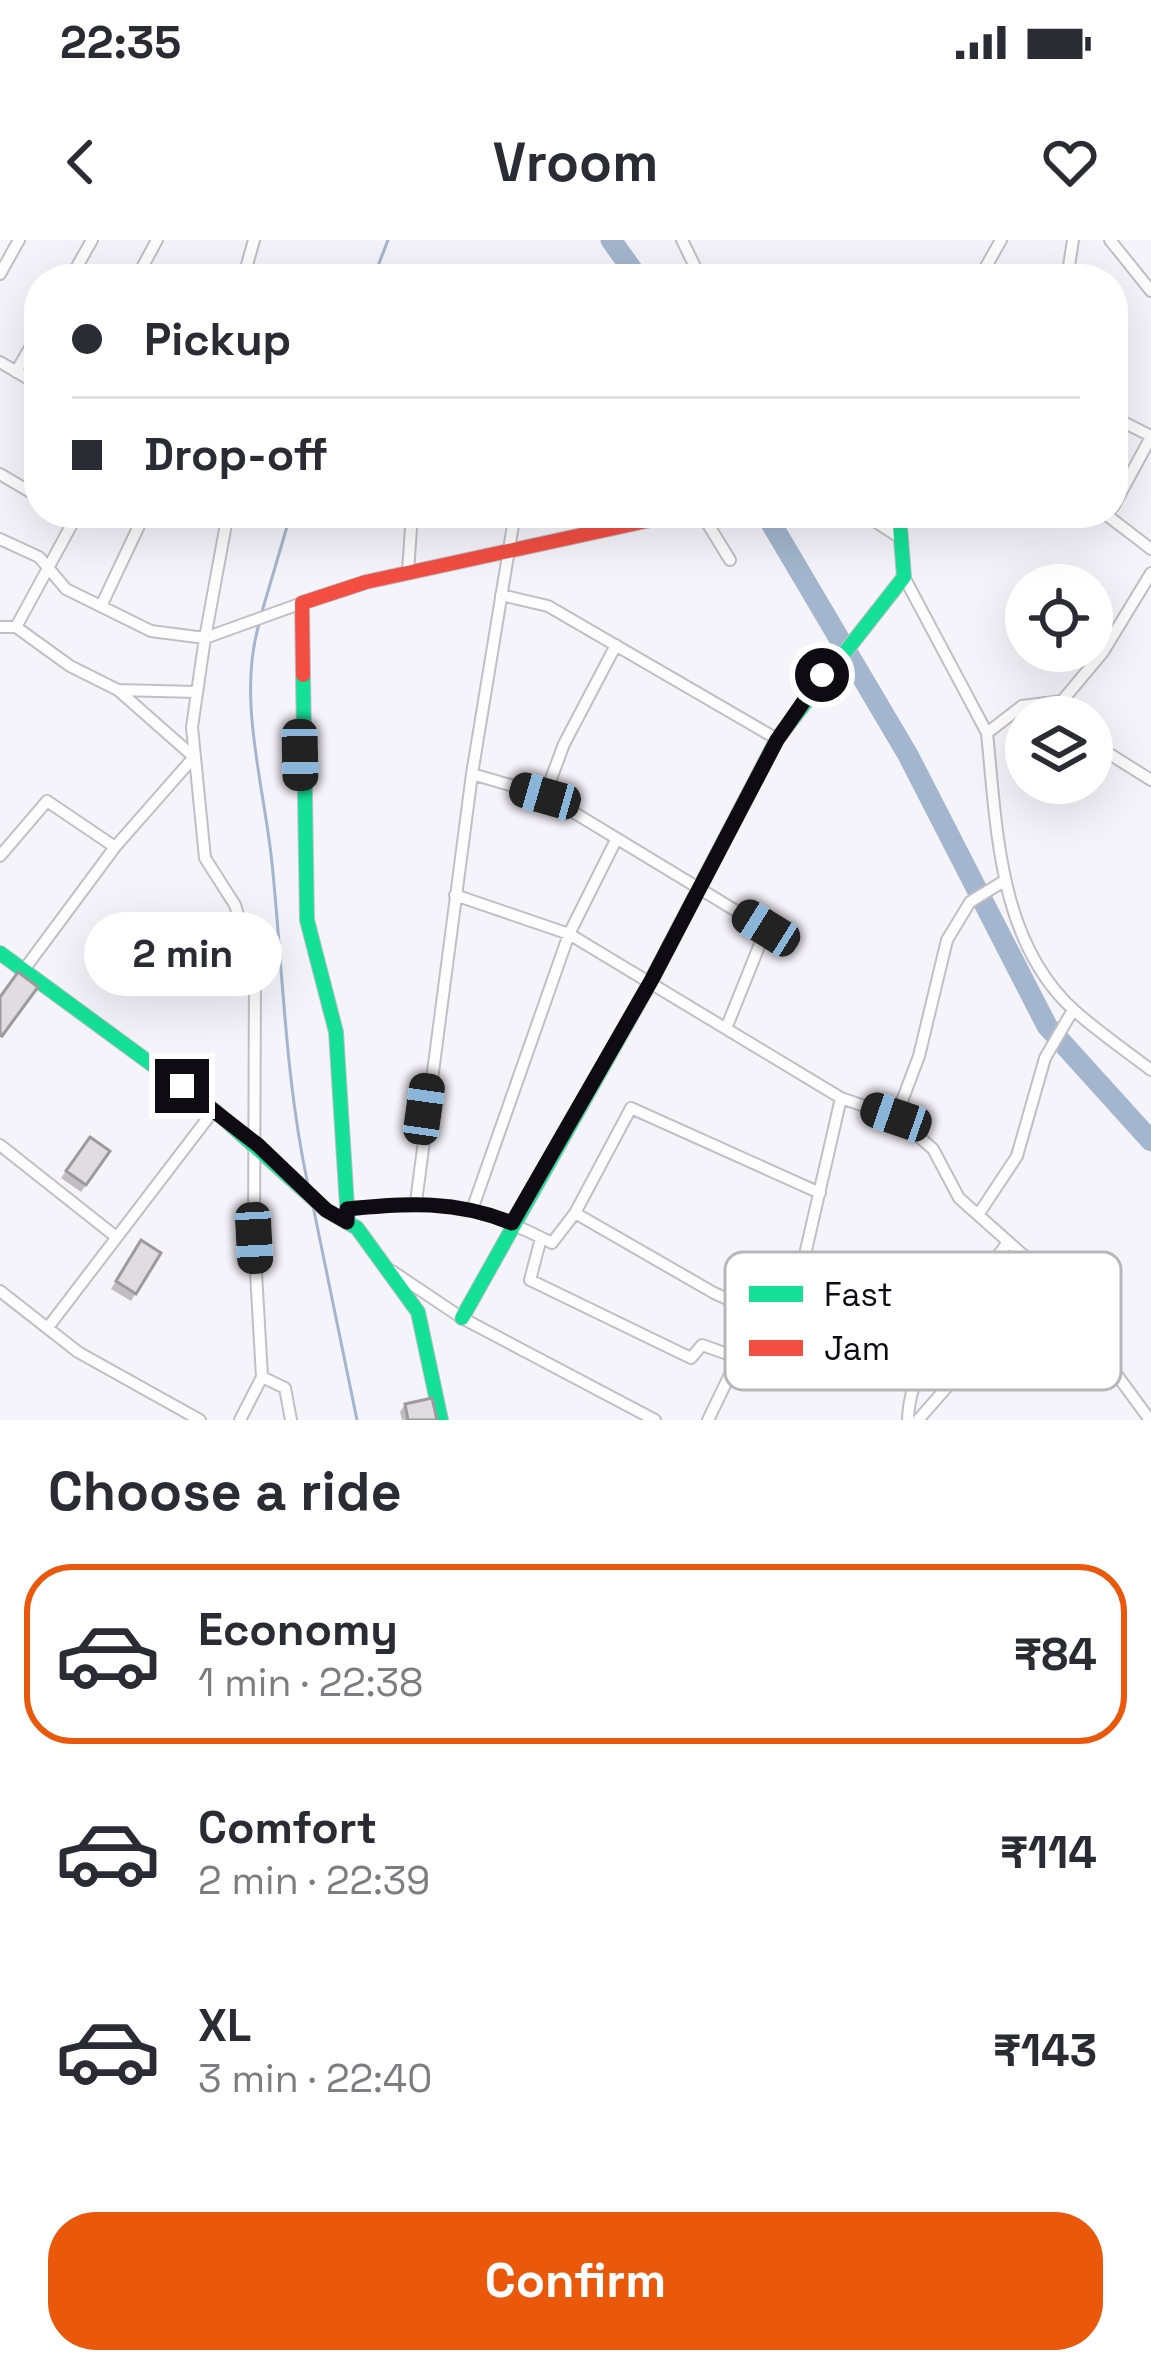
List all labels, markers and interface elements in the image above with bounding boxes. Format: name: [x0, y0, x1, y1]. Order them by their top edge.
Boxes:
text: 22:35: [60, 14, 181, 71]
text: Vroom: [493, 128, 658, 197]
icon: back: [48, 129, 114, 195]
icon: heart: [1037, 129, 1103, 195]
text: Pickup: [144, 311, 291, 368]
text: Drop-off: [144, 426, 328, 483]
map controls: [1005, 564, 1113, 804]
button: locate: [1005, 564, 1113, 672]
route start: [795, 648, 849, 702]
button: layers: [1005, 696, 1113, 804]
car: [281, 719, 319, 791]
car: [505, 769, 585, 823]
car: [726, 894, 806, 962]
callout: 2 min: [83, 912, 281, 996]
text: 2 min: [133, 929, 233, 978]
route end: [155, 1059, 209, 1113]
car: [401, 1071, 447, 1147]
car: [856, 1088, 936, 1146]
car: [234, 1201, 274, 1275]
legend: [725, 1252, 1121, 1390]
text: Fast: [824, 1274, 893, 1316]
text: Jam: [824, 1328, 890, 1370]
text: Choose a ride: [48, 1457, 402, 1526]
icon: car: [54, 1600, 162, 1708]
text: Economy: [198, 1601, 398, 1658]
text: ₹84: [1013, 1626, 1097, 1683]
text: 1 min · 22:38: [198, 1658, 423, 1707]
icon: car: [54, 1798, 162, 1906]
text: Comfort: [198, 1799, 377, 1856]
text: ₹114: [1000, 1824, 1097, 1881]
text: 2 min · 22:39: [198, 1856, 430, 1905]
icon: car: [54, 1996, 162, 2104]
text: XL: [198, 1997, 251, 2054]
text: ₹143: [993, 2022, 1097, 2079]
text: 3 min · 22:40: [198, 2054, 432, 2103]
button: Confirm: [48, 2212, 1103, 2350]

